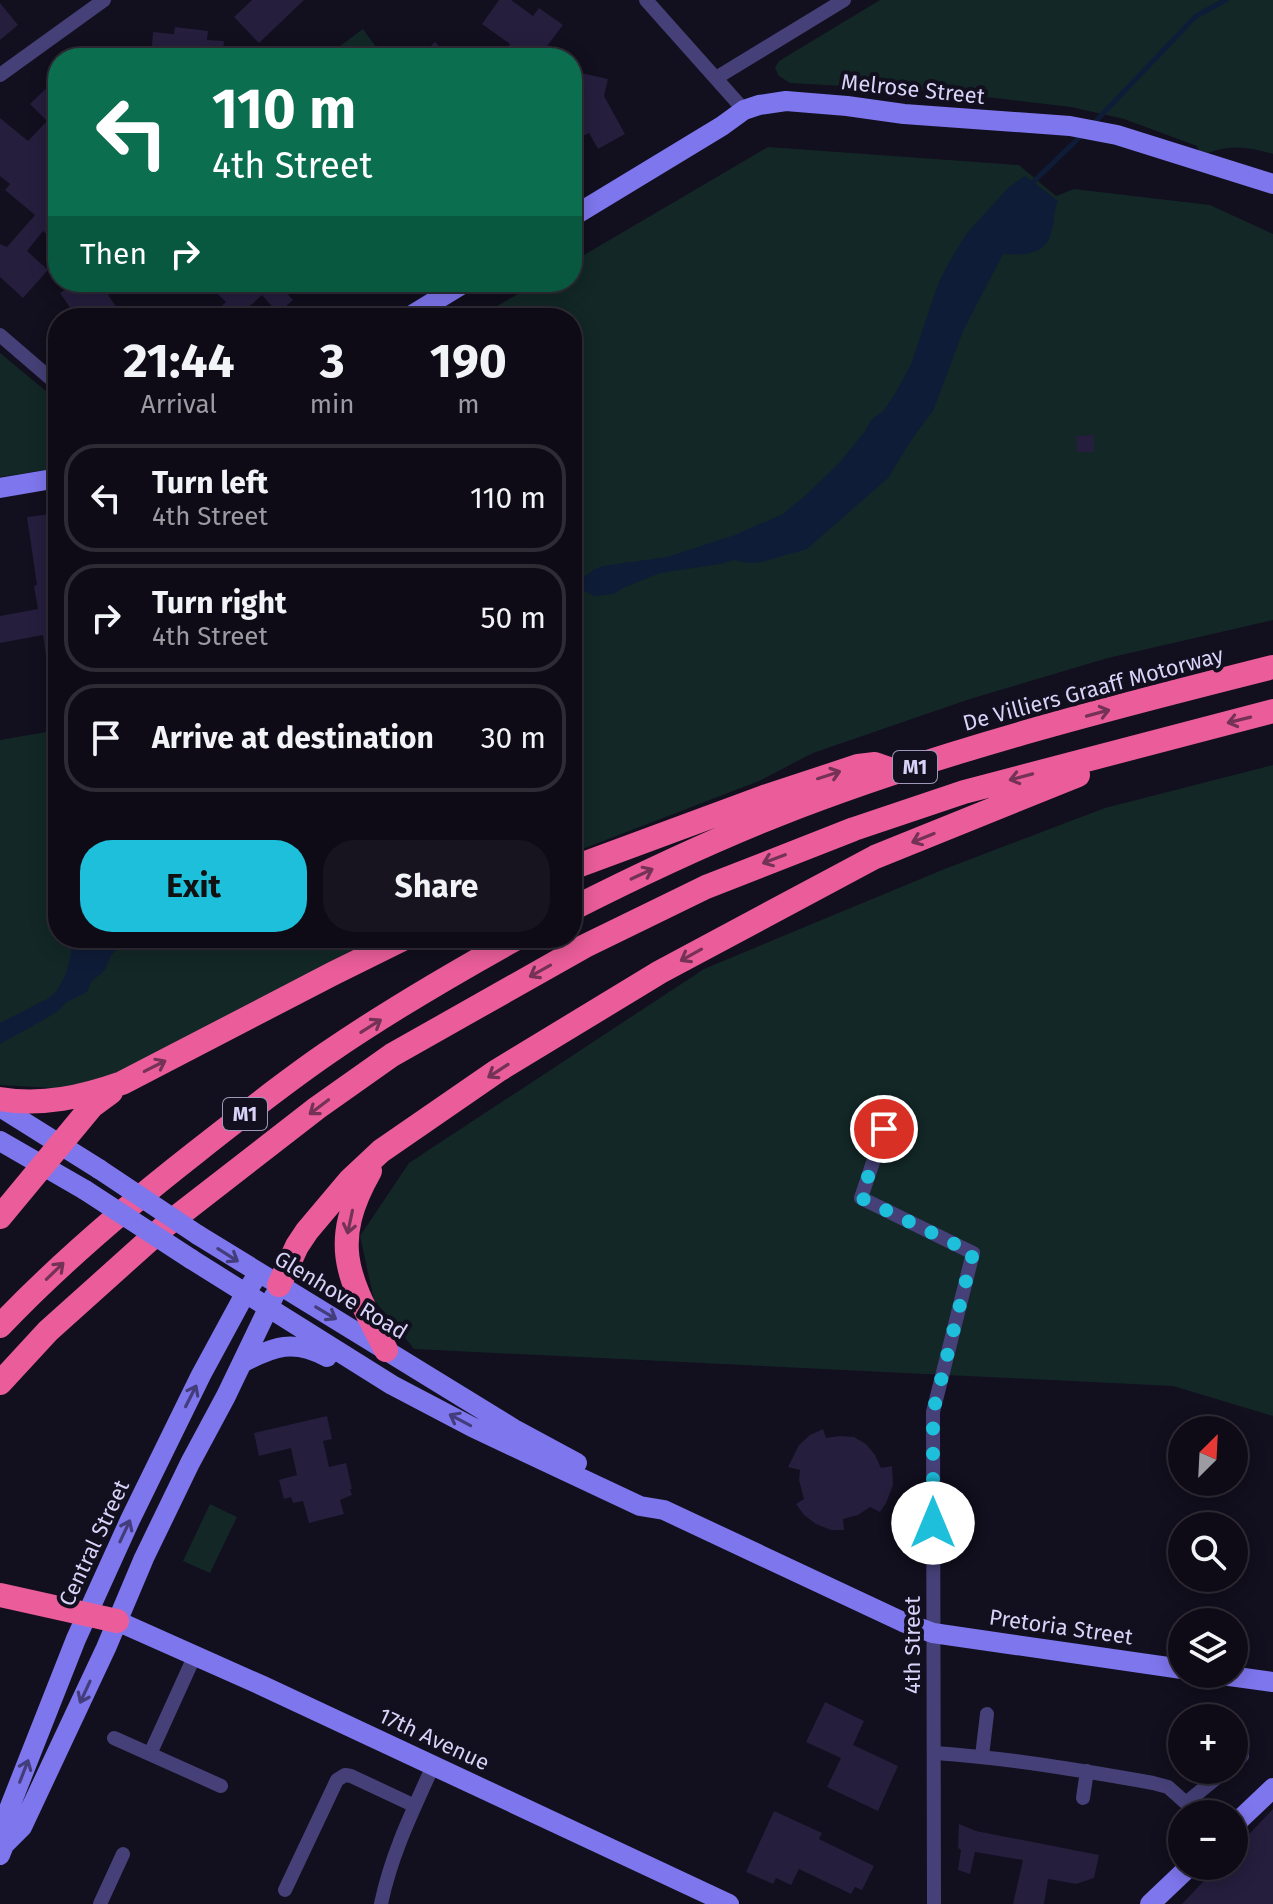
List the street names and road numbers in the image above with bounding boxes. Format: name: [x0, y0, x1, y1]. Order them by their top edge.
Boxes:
street label: Melrose Street: [840, 68, 986, 110]
street label: De Villiers Graaff Motorway: [960, 641, 1226, 737]
road number: M1: [893, 751, 937, 783]
road number: M1: [223, 1098, 267, 1130]
street label: Glenhove Road: [270, 1245, 412, 1345]
street label: Central Street: [53, 1476, 135, 1610]
street label: 4th Street: [899, 1596, 926, 1694]
street label: Pretoria Street: [987, 1604, 1135, 1650]
street label: 17th Avenue: [374, 1702, 494, 1776]

